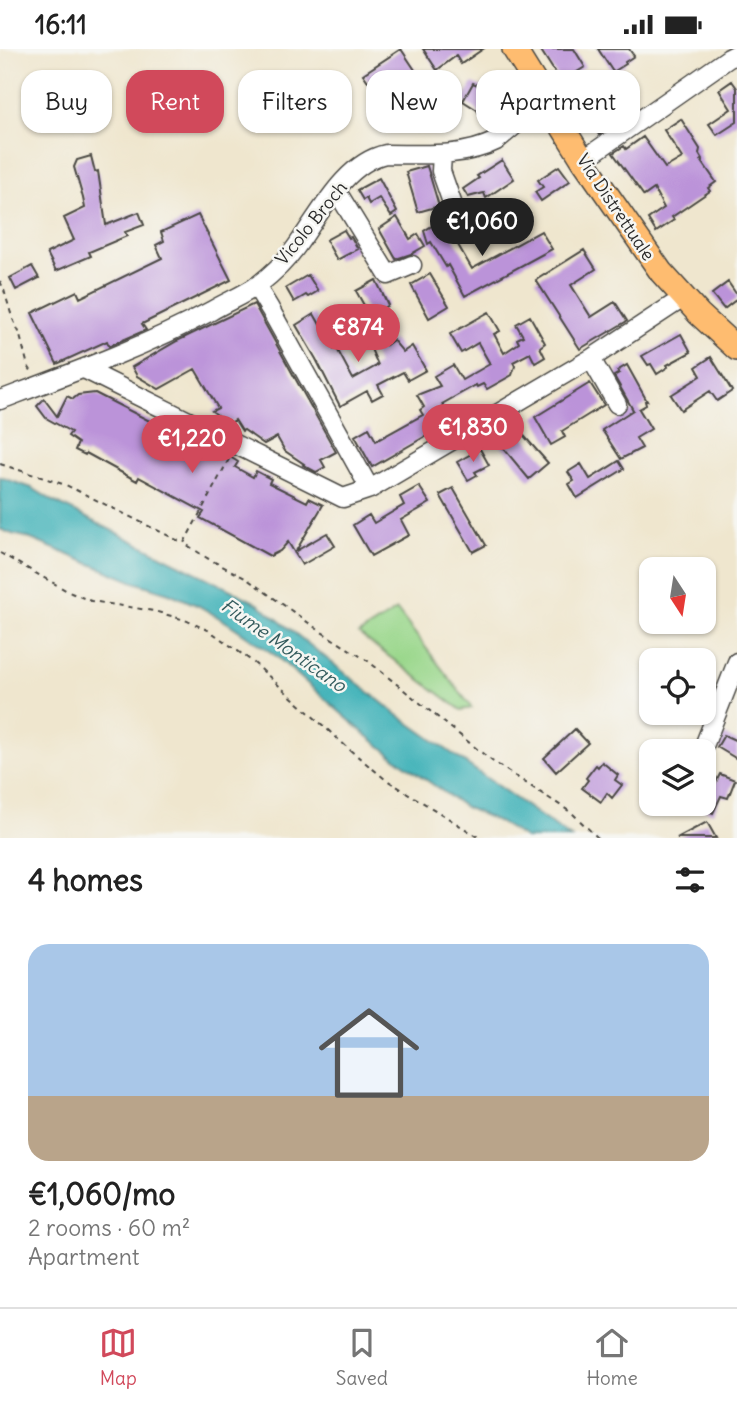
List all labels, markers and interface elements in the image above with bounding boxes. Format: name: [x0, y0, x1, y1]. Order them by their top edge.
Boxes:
text: 16:11: [35, 8, 87, 41]
chip: Buy: [21, 70, 112, 133]
chip: Rent: [126, 70, 224, 133]
chip: Filters: [238, 70, 352, 133]
chip: New: [366, 70, 462, 133]
chip: Apartment: [476, 70, 640, 133]
street label: Via Distrettuale: [572, 149, 660, 265]
street label: Vicolo Broch: [270, 176, 352, 270]
pin: €1,060: [425, 199, 539, 258]
text: €1,060: [446, 206, 518, 235]
pin: €874: [317, 305, 399, 364]
text: €874: [332, 312, 384, 341]
pin: €1,830: [416, 405, 530, 464]
text: €1,830: [438, 412, 508, 441]
pin: €1,220: [135, 415, 249, 475]
text: €1,220: [158, 423, 226, 452]
north arrow: [639, 557, 716, 633]
map controls: [639, 557, 716, 816]
water label: Fiume Monticano: [217, 593, 352, 698]
button: locate: [639, 648, 716, 725]
button: layers: [639, 739, 716, 816]
text: 4 homes: [28, 861, 143, 899]
icon: filters: [671, 861, 709, 899]
icon: home: [306, 990, 432, 1116]
text: €1,060/mo: [28, 1175, 175, 1213]
text: 2 rooms · 60 m²: [28, 1213, 190, 1242]
text: Apartment: [28, 1242, 140, 1271]
tab: Map: [99, 1324, 137, 1390]
tab: Saved: [336, 1324, 388, 1390]
tab: Home: [586, 1324, 638, 1390]

